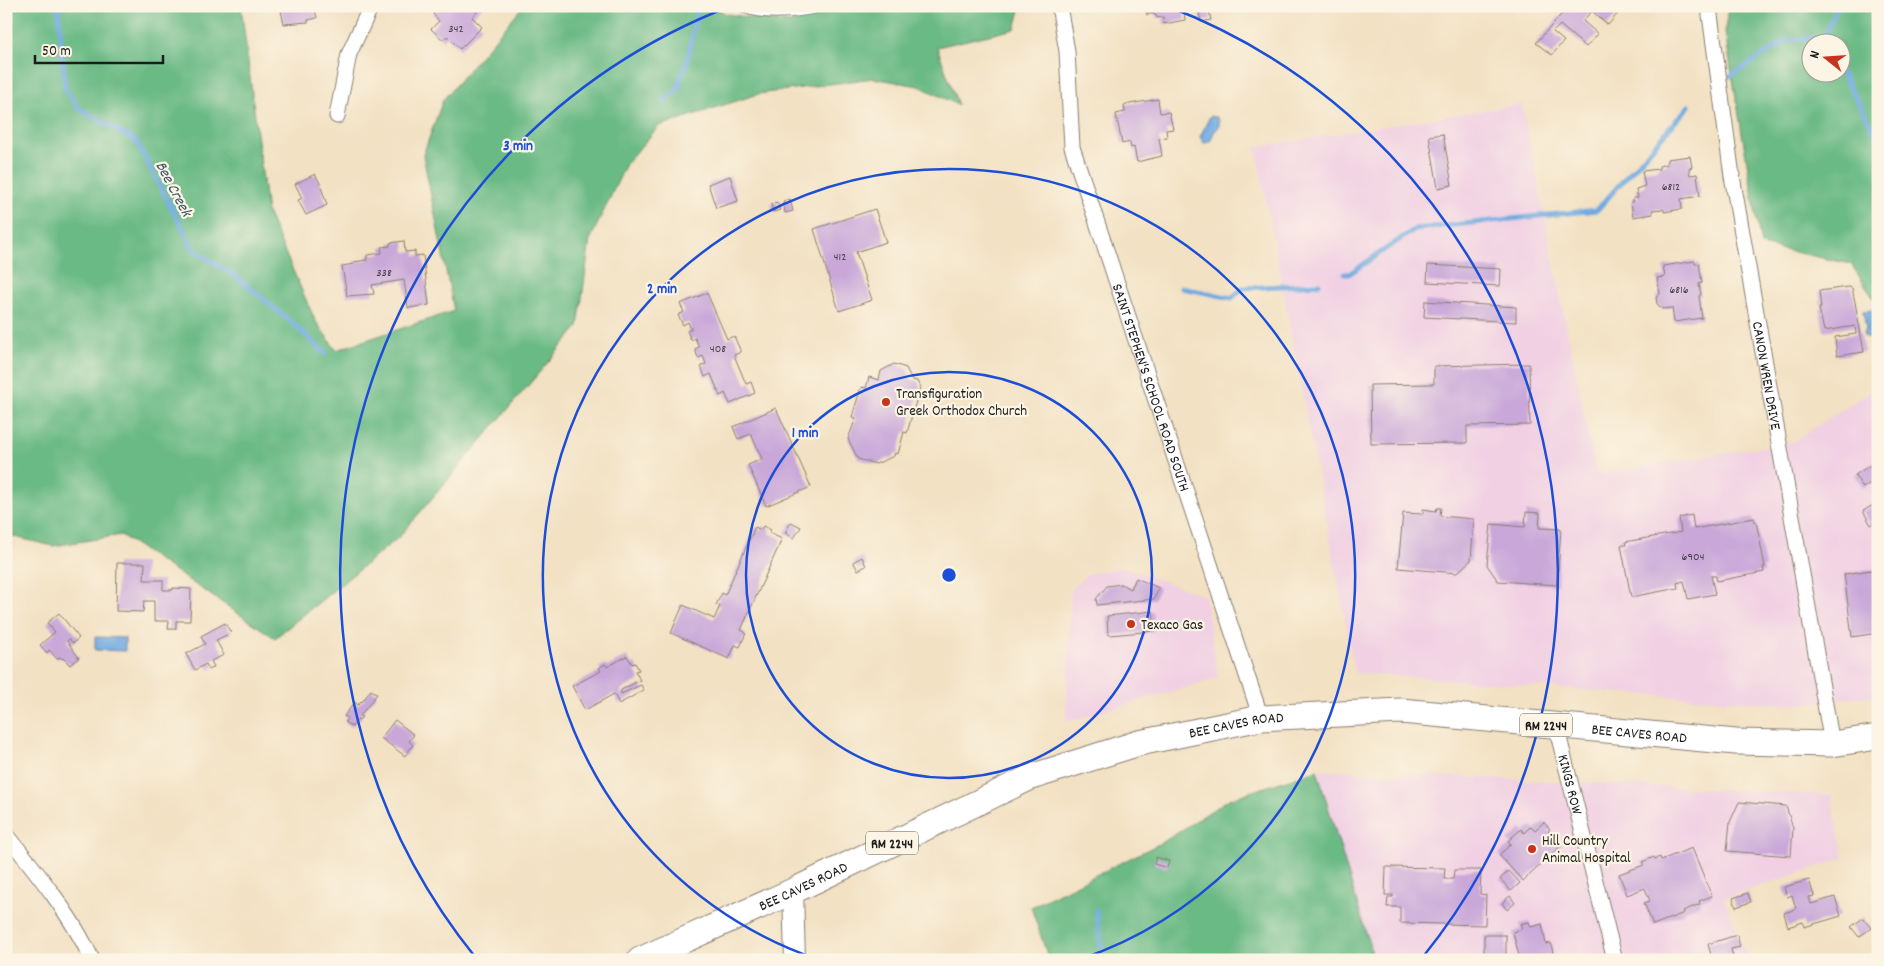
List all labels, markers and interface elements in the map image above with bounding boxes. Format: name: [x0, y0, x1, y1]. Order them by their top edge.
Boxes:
house number: 342: [448, 21, 464, 38]
scale bar: [35, 32, 162, 64]
north arrow: [1802, 32, 1852, 82]
text: 50 m: [42, 41, 71, 63]
text: N: [1805, 48, 1826, 61]
text: 3 min: [503, 136, 533, 158]
water label: Bee Creek: [149, 157, 198, 222]
house number: 6812: [1662, 179, 1680, 196]
house number: 412: [834, 249, 846, 266]
house number: 338: [376, 265, 392, 282]
text: 2 min: [647, 279, 677, 301]
street label: SAINT STEPHEN'S SCHOOL ROAD SOUTH: [1105, 281, 1194, 495]
house number: 6816: [1669, 282, 1689, 299]
street label: CANON WREN DRIVE: [1745, 320, 1786, 432]
house number: 408: [710, 341, 726, 358]
place label: Transfiguration Greek Orthodox Church: [896, 384, 1027, 423]
marker: Transfiguration Greek Orthodox Church: [880, 396, 892, 408]
text: 1 min: [792, 423, 818, 445]
house number: 6904: [1682, 549, 1704, 566]
centre of rings: [940, 566, 958, 584]
place label: Texaco Gas: [1141, 615, 1203, 637]
marker: Texaco Gas: [1125, 618, 1137, 630]
street label: BEE CAVES ROAD: [1187, 708, 1284, 745]
road number: RM 2244: [1520, 714, 1572, 736]
street label: BEE CAVES ROAD: [1590, 720, 1688, 750]
street label: KINGS ROW: [1551, 752, 1587, 817]
road number: RM 2244: [866, 831, 918, 854]
place label: Hill Country Animal Hospital: [1542, 831, 1631, 870]
marker: Hill Country Animal Hospital: [1526, 843, 1538, 855]
street label: BEE CAVES ROAD: [756, 857, 852, 918]

